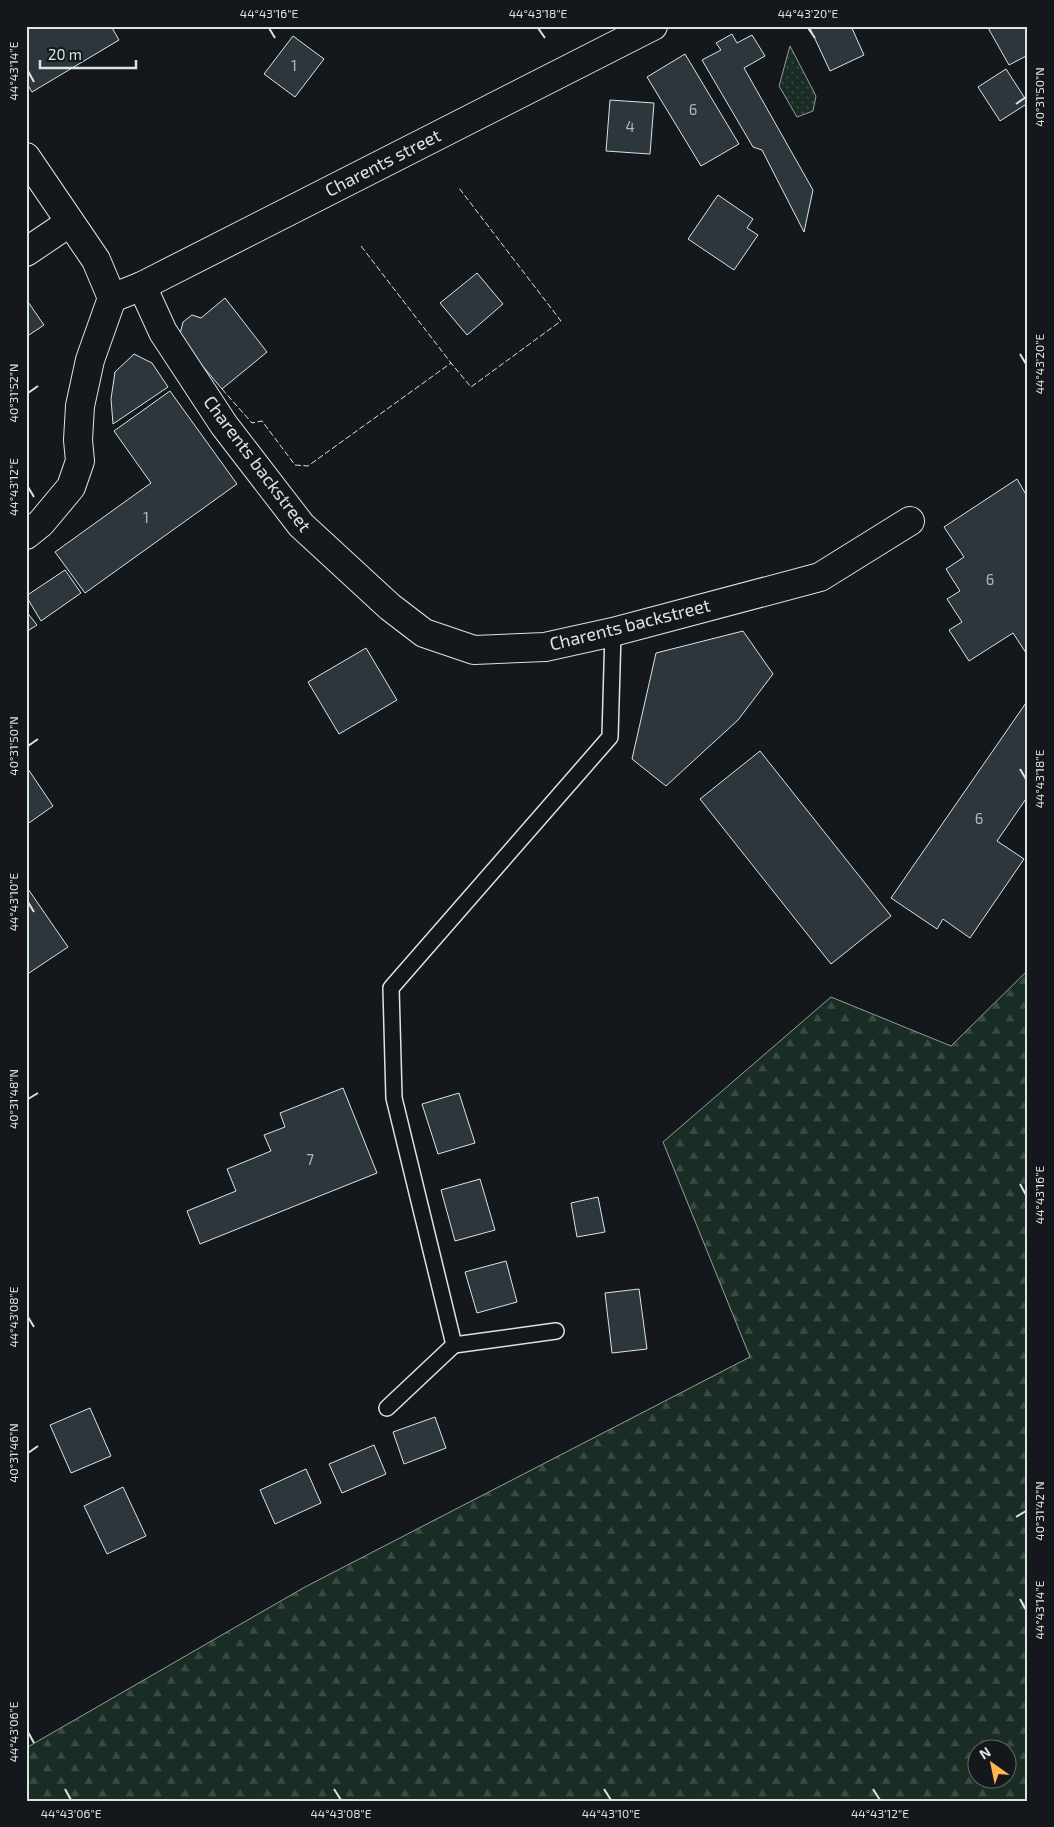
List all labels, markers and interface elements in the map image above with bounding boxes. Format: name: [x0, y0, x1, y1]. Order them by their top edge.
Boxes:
text: 44°43'16"E: [240, 6, 298, 20]
text: 44°43'18"E: [509, 6, 568, 20]
text: 44°43'20"E: [778, 6, 839, 20]
scale bar: [40, 38, 136, 70]
text: 44°43'14"E: [6, 41, 20, 100]
text: 20 m: [48, 45, 82, 63]
house number: 1: [291, 56, 297, 74]
text: 40°31'50"N: [1032, 67, 1046, 127]
house number: 6: [689, 100, 697, 118]
house number: 4: [625, 117, 635, 135]
street label: Charents street: [321, 123, 444, 201]
text: 44°43'20"E: [1032, 333, 1046, 394]
text: 40°31'52"N: [6, 364, 20, 422]
street label: Charents backstreet: [199, 391, 316, 536]
text: 44°43'12"E: [6, 458, 20, 516]
house number: 1: [143, 508, 149, 526]
house number: 6: [986, 570, 994, 588]
street label: Charents backstreet: [547, 593, 713, 655]
text: 40°31'50"N: [6, 716, 20, 776]
text: 44°43'18"E: [1032, 749, 1046, 808]
house number: 6: [975, 809, 983, 827]
text: 44°43'10"E: [6, 872, 20, 931]
text: 40°31'48"N: [6, 1069, 20, 1129]
house number: 7: [306, 1150, 314, 1168]
text: 44°43'16"E: [1032, 1166, 1046, 1224]
text: 44°43'08"E: [6, 1286, 20, 1348]
text: 40°31'46"N: [6, 1423, 20, 1483]
text: 40°31'42"N: [1032, 1481, 1046, 1541]
text: 44°43'14"E: [1032, 1580, 1046, 1639]
text: 44°43'06"E: [6, 1701, 20, 1762]
north arrow: [966, 1740, 1016, 1790]
text: N: [976, 1743, 994, 1763]
text: 44°43'06"E: [41, 1806, 102, 1820]
text: 44°43'08"E: [310, 1806, 372, 1820]
text: 44°43'10"E: [582, 1806, 641, 1820]
text: 44°43'12"E: [851, 1806, 909, 1820]

